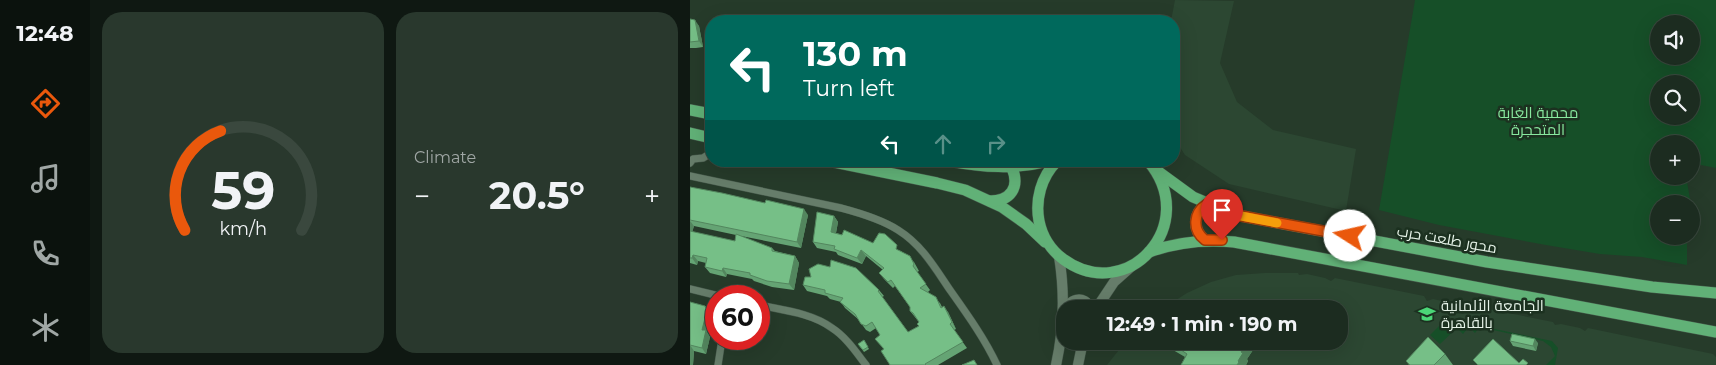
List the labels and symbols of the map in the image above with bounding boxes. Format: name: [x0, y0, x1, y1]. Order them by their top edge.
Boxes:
park label: محمية الغابة المتحجرة: [1498, 103, 1578, 139]
pin: [1201, 189, 1243, 240]
position arrow: [1323, 209, 1375, 261]
street label: محور طلعت حرب: [1395, 221, 1499, 257]
speed limit sign: 60: [705, 285, 770, 350]
place label: الجامعة الألمانية بالقاهرة: [1441, 296, 1544, 332]
school or university icon: الجامعة الألمانية بالقاهرة: [1417, 304, 1437, 324]

